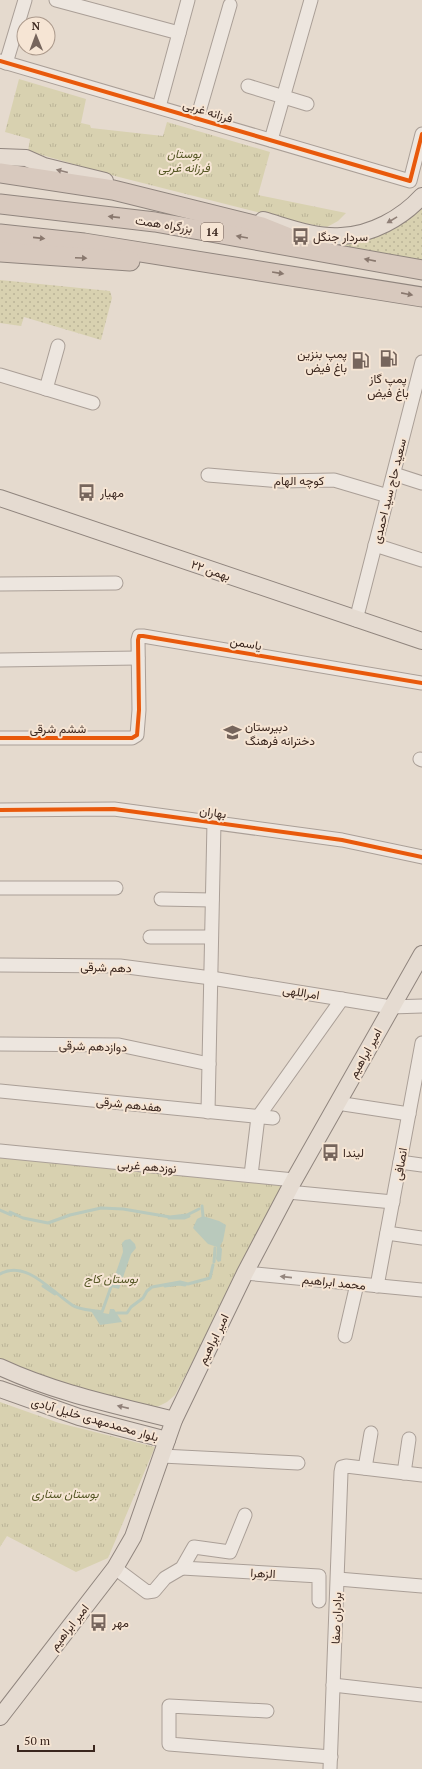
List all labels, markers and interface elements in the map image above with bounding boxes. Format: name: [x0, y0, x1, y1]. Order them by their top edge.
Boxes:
north arrow: [16, 16, 56, 56]
text: N: [32, 19, 41, 33]
street label: فرزانه غربی: [181, 96, 235, 127]
park label: بوستان فرزانه غربی: [158, 146, 210, 176]
one-way arrow: [56, 167, 69, 173]
street label: بزرگراه همت: [134, 212, 194, 237]
one-way arrow: [108, 214, 120, 220]
one-way arrow: [386, 217, 398, 224]
road number: 14: [201, 223, 223, 241]
bus stop icon: سردار جنگل: [290, 226, 310, 246]
place label: سردار جنگل: [313, 229, 368, 245]
one-way arrow: [236, 234, 248, 240]
one-way arrow: [33, 235, 45, 241]
one-way arrow: [75, 255, 87, 262]
one-way arrow: [364, 257, 376, 263]
one-way arrow: [272, 270, 284, 276]
one-way arrow: [400, 291, 413, 297]
place label: پمپ بنزین باغ فیض: [297, 346, 347, 377]
fuel station icon: پمپ گاز باغ فیض: [378, 349, 398, 369]
fuel station icon: پمپ بنزین باغ فیض: [350, 350, 370, 370]
place label: پمپ گاز باغ فیض: [367, 371, 409, 402]
street label: سعید حاج سید احمدی: [369, 437, 411, 546]
street label: کوچه الهام: [274, 473, 324, 489]
bus stop icon: مهیار: [77, 482, 97, 502]
place label: مهیار: [99, 485, 124, 501]
street label: ۲۲ بهمن: [189, 556, 233, 585]
street label: یاسمن: [229, 633, 263, 654]
place label: دبیرستان دخترانه فرهنگ: [245, 719, 315, 749]
street label: ششم شرقی: [30, 721, 86, 737]
school or university icon: دبیرستان دخترانه فرهنگ: [222, 723, 242, 743]
street label: بهاران: [199, 803, 227, 822]
street label: دهم شرقی: [80, 959, 132, 976]
street label: امراللهی: [281, 982, 321, 1003]
street label: امیر ابراهیم: [345, 1025, 386, 1081]
street label: دوازدهم شرقی: [59, 1037, 128, 1056]
street label: هفدهم شرقی: [95, 1093, 163, 1116]
bus stop icon: لیندا: [320, 1142, 340, 1162]
place label: لیندا: [343, 1145, 364, 1160]
street label: انصافی: [390, 1146, 411, 1182]
street label: نوزدهم غربی: [117, 1156, 177, 1177]
park label: بوستان کاج: [84, 1271, 138, 1288]
street label: محمد ابراهیم: [301, 1271, 367, 1294]
one-way arrow: [280, 1274, 292, 1280]
street label: امیر ابراهیم: [194, 1311, 233, 1367]
street label: بلوار محمدمهدی خلیل آبادی: [29, 1394, 160, 1445]
one-way arrow: [117, 1404, 129, 1410]
park label: بوستان ستاری: [32, 1486, 99, 1502]
street label: الزهرا: [250, 1565, 276, 1582]
street label: برادران صفا: [328, 1592, 345, 1644]
street label: امیر ابراهیم: [46, 1601, 93, 1654]
bus stop icon: مهر: [89, 1612, 109, 1632]
place label: مهر: [111, 1615, 129, 1631]
scale bar: [18, 1727, 94, 1753]
text: 50 m: [24, 1733, 51, 1748]

